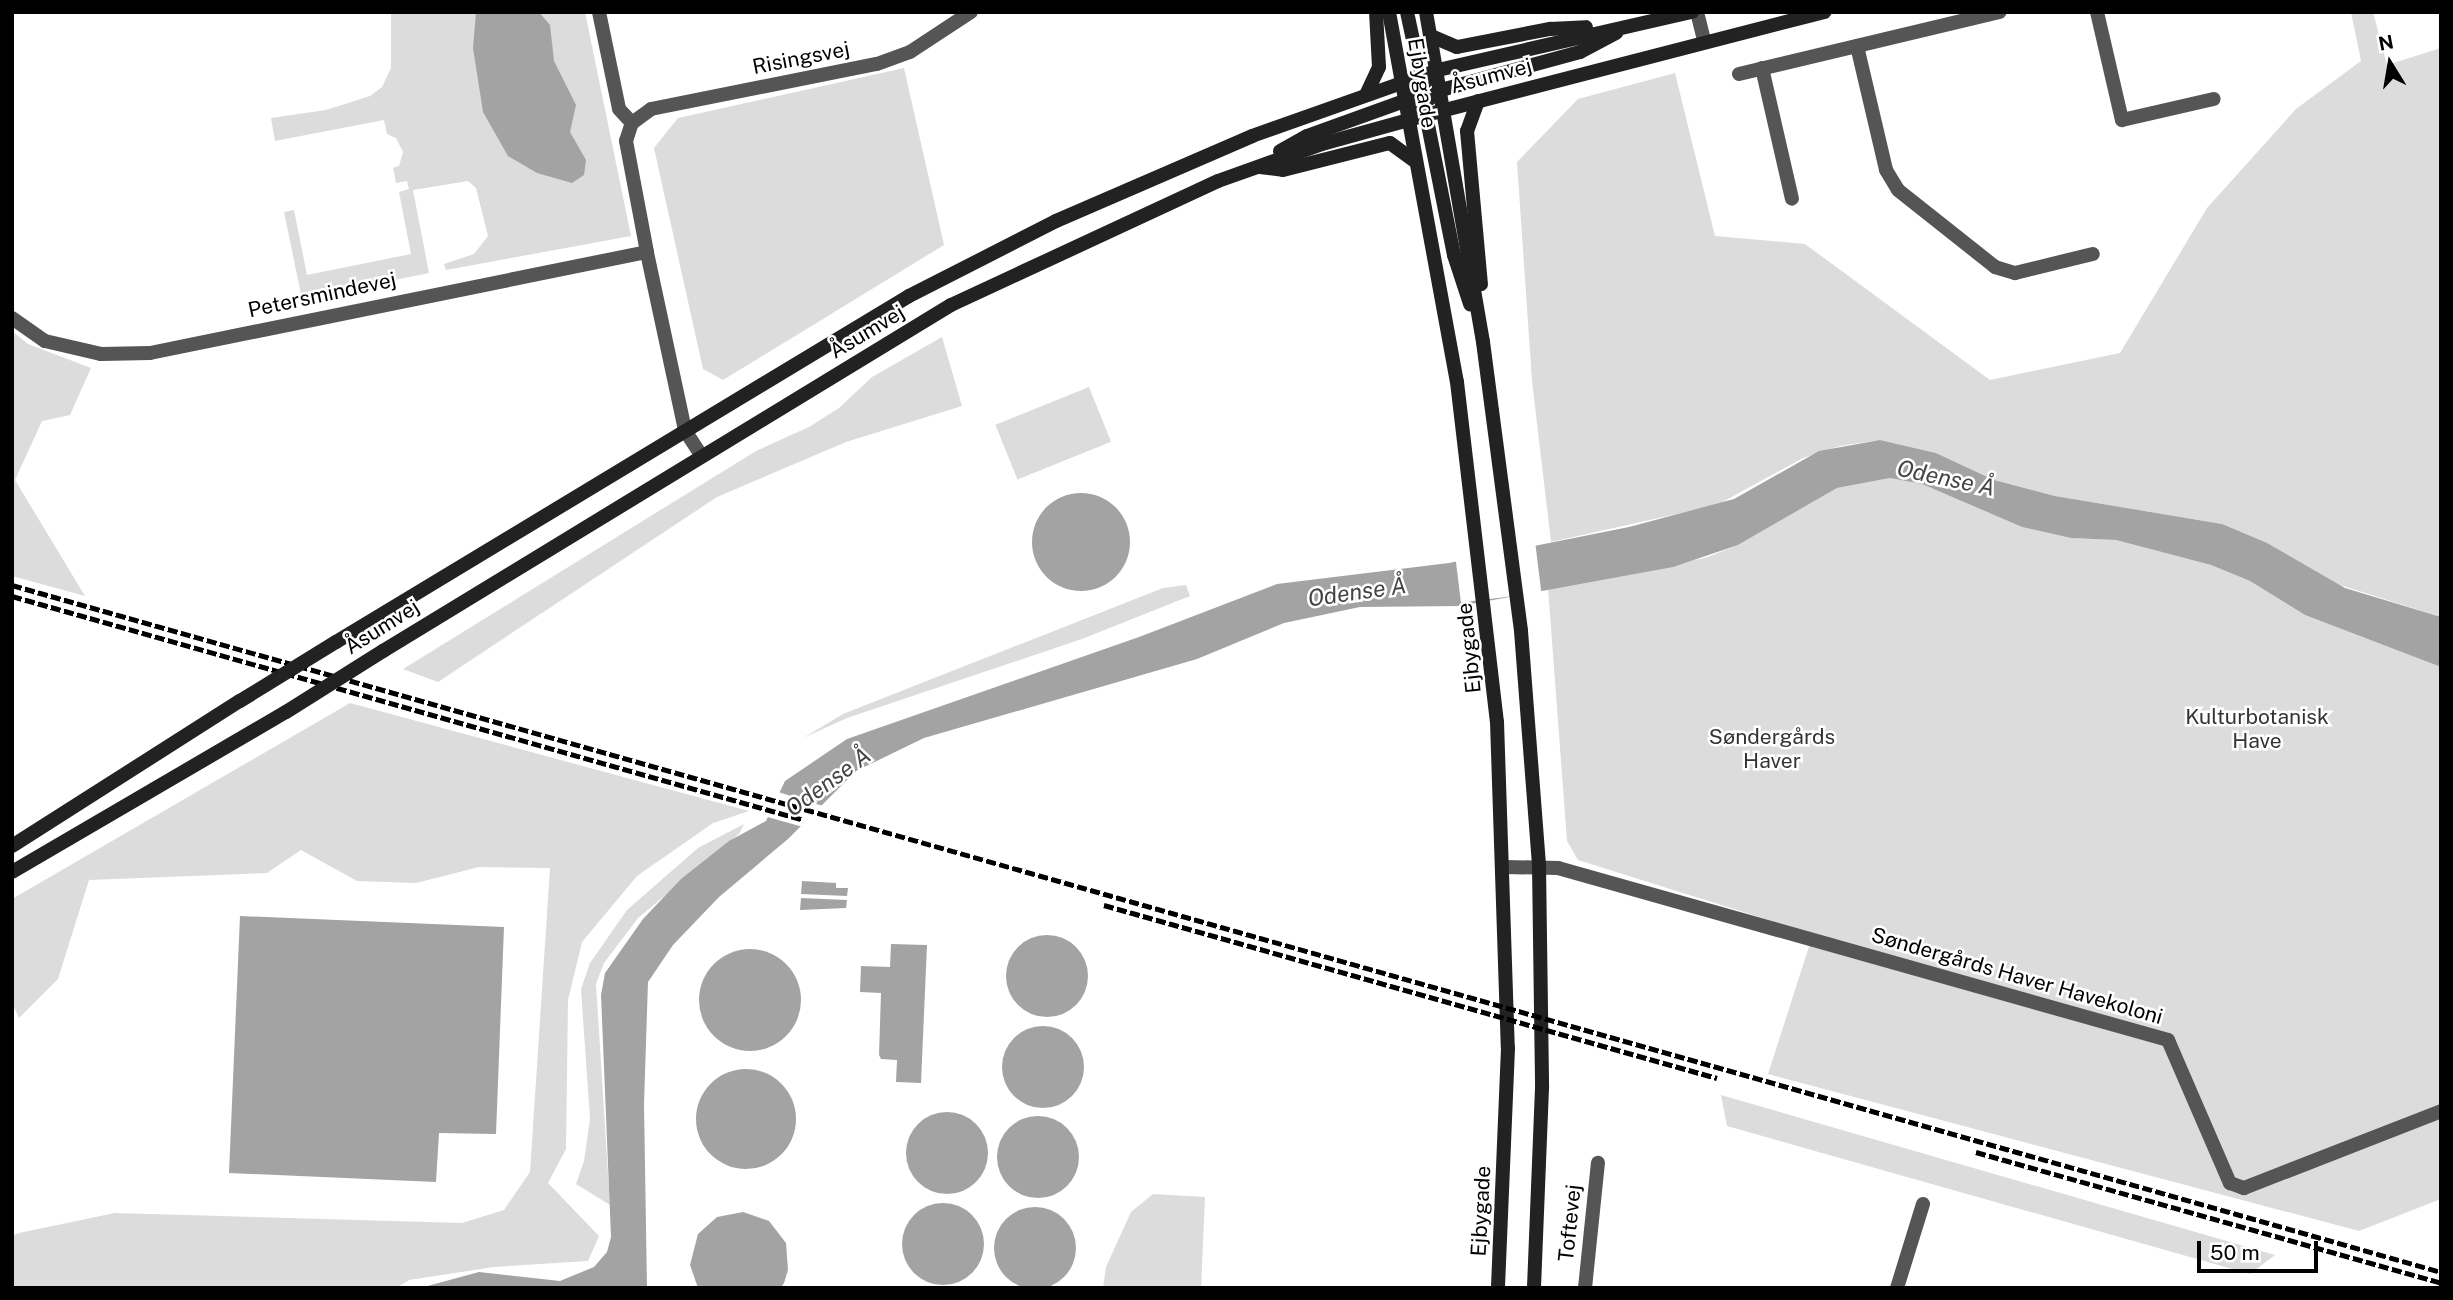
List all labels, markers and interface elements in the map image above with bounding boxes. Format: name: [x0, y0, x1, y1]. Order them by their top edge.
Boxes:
north arrow: [2355, 28, 2425, 98]
text: N: [2377, 30, 2395, 55]
street label: Risingsvej: [750, 36, 852, 80]
street label: Ejbygade: [1402, 36, 1442, 130]
street label: Åsumvej: [1448, 53, 1534, 99]
street label: Petersmindevej: [246, 267, 398, 323]
street label: Åsumvej: [825, 300, 909, 364]
water label: Odense Å: [1894, 454, 1998, 502]
water label: Odense Å: [1306, 571, 1408, 613]
street label: Åsumvej: [340, 594, 424, 660]
street label: Ejbygade: [1452, 602, 1486, 694]
park label: Kulturbotanisk Have: [2185, 704, 2329, 754]
park label: Søndergårds Haver: [1709, 724, 1835, 774]
water label: Odense Å: [780, 742, 876, 822]
street label: Søndergårds Haver Havekoloni: [1868, 922, 2166, 1030]
street label: Ejbygade: [1466, 1165, 1496, 1257]
street label: Toftevej: [1553, 1183, 1587, 1263]
scale bar: [2201, 1226, 2322, 1270]
text: 50 m: [2210, 1240, 2260, 1265]

